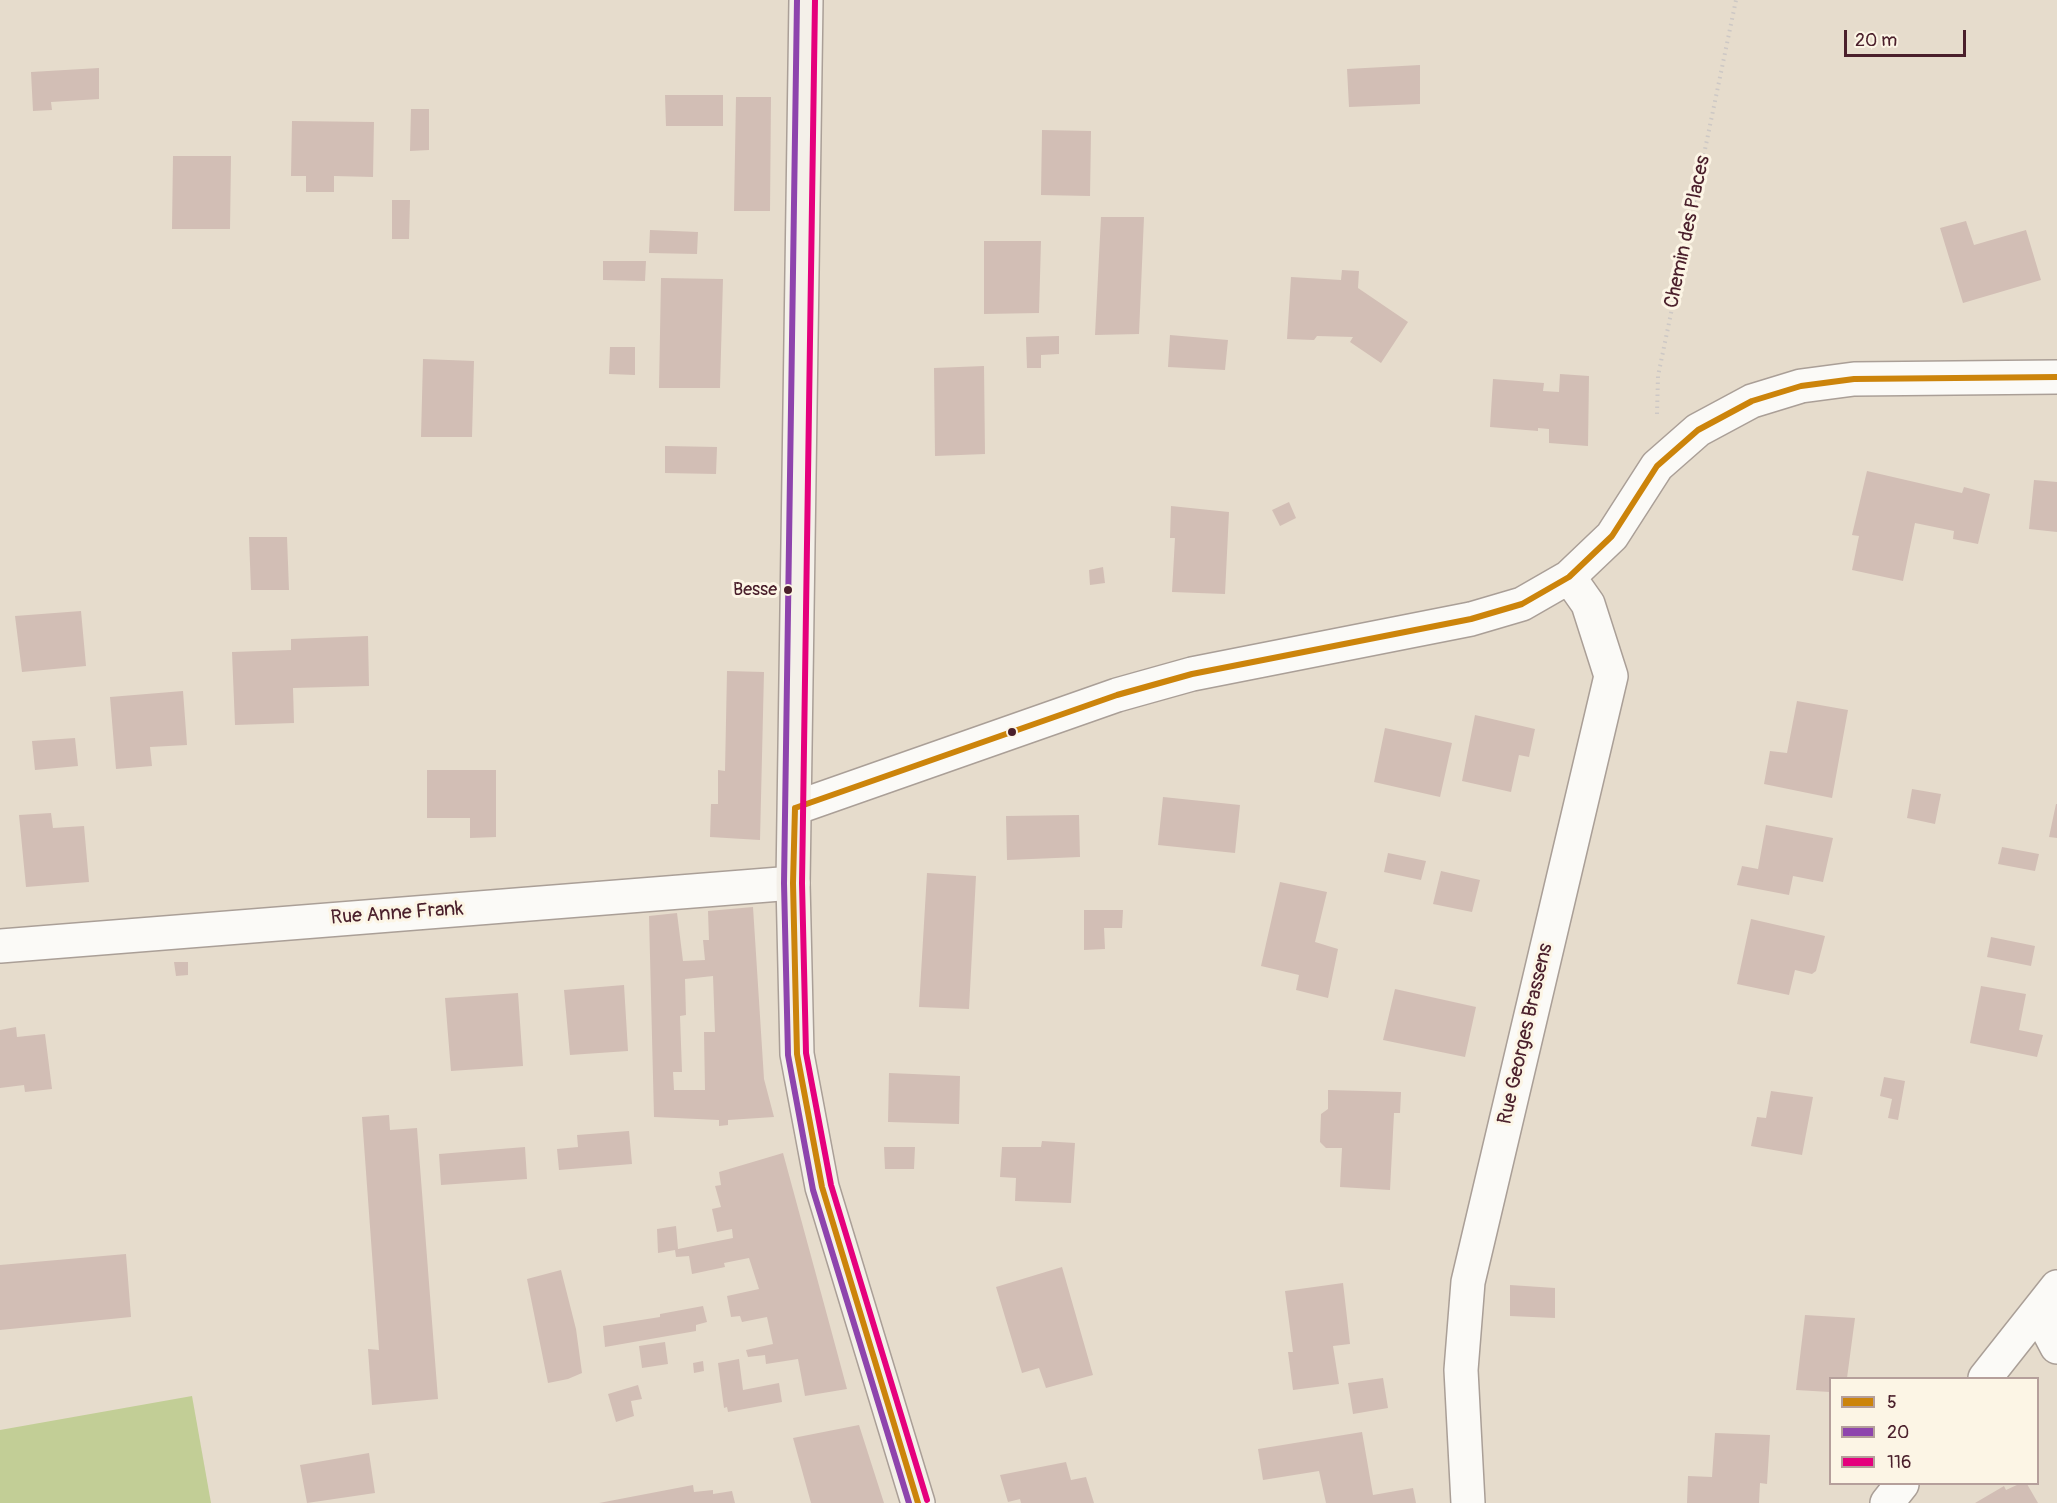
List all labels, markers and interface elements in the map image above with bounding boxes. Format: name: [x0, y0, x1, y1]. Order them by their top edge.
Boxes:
scale bar: [1847, 18, 1968, 56]
text: 20 m: [1855, 29, 1897, 52]
street label: Chemin des Places: [1660, 154, 1716, 310]
place label: Besse: [733, 579, 777, 601]
marker: Besse: [782, 584, 794, 596]
unlabelled marker: [1006, 726, 1018, 738]
street label: Rue Anne Frank: [330, 897, 464, 931]
street label: Rue Georges Brassens: [1493, 941, 1559, 1127]
legend: [1829, 1377, 2039, 1485]
text: 5: [1887, 1391, 1897, 1414]
text: 20: [1887, 1421, 1909, 1444]
text: 116: [1887, 1451, 1912, 1474]

